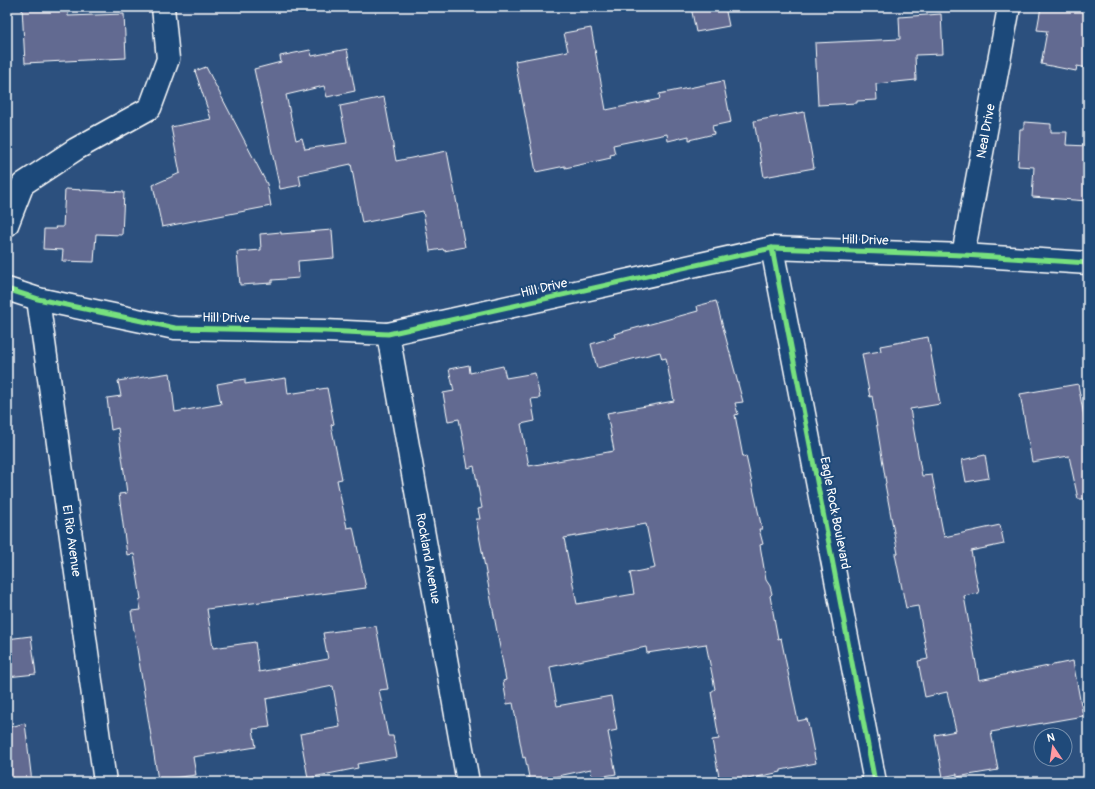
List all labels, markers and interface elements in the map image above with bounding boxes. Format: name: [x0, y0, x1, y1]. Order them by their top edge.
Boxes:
street label: Neal Drive: [973, 102, 999, 160]
street label: Hill Drive: [841, 231, 890, 249]
street label: Hill Drive: [519, 275, 569, 301]
street label: Hill Drive: [202, 310, 250, 326]
street label: Eagle Rock Boulevard: [816, 455, 854, 571]
street label: El Rio Avenue: [59, 504, 85, 578]
street label: Rockland Avenue: [412, 512, 444, 606]
north arrow: [1033, 727, 1073, 767]
text: N: [1046, 730, 1056, 745]

